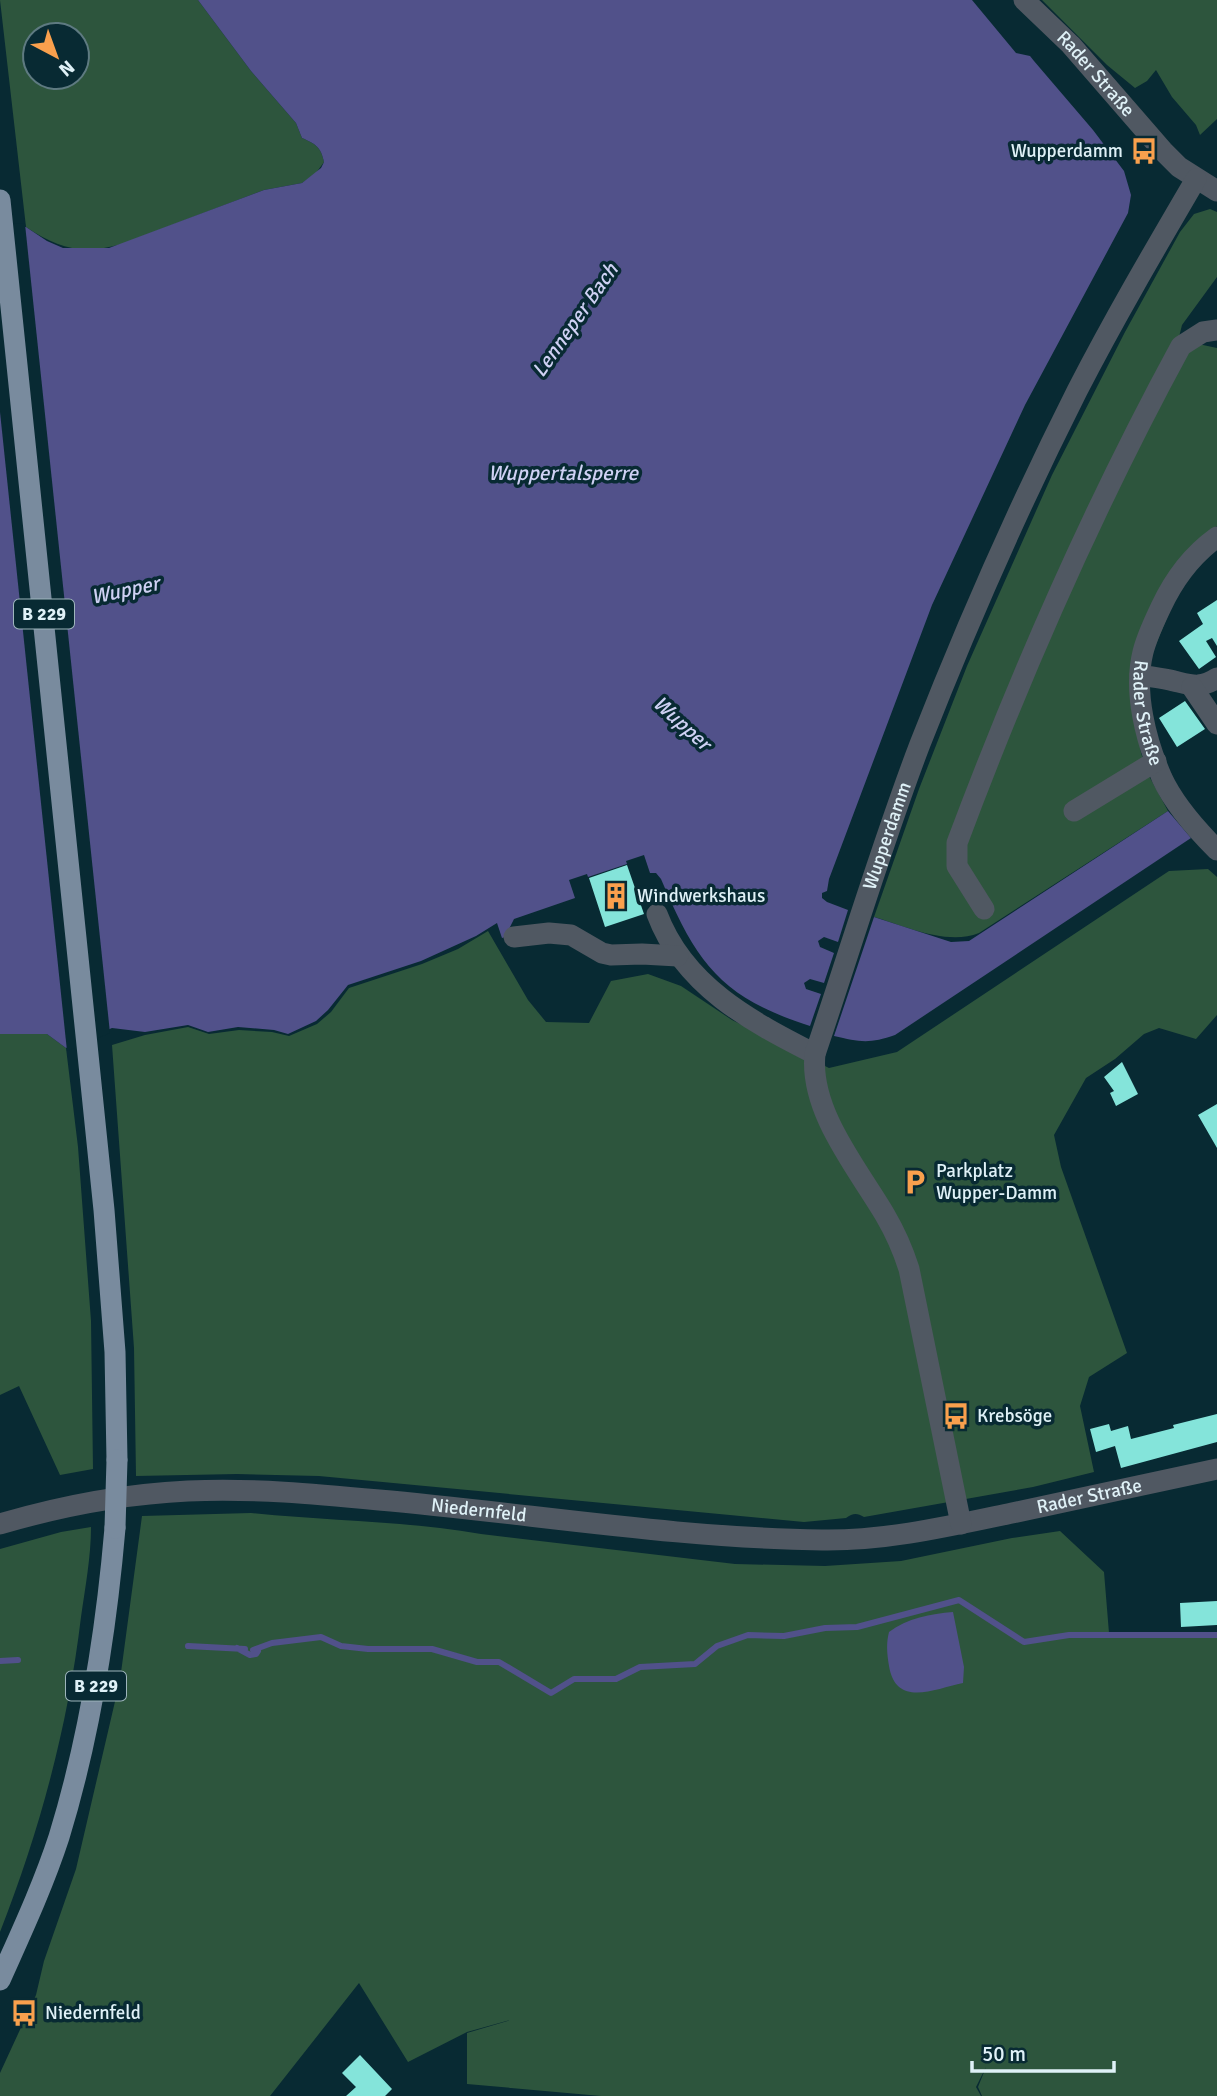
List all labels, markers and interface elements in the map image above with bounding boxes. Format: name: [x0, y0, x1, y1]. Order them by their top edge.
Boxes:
north arrow: [21, 21, 91, 91]
street label: Rader Straße: [1052, 26, 1140, 122]
text: N: [54, 55, 79, 81]
bus stop icon: Wupperdamm: [1129, 136, 1159, 166]
place label: Wupperdamm: [1011, 139, 1123, 163]
water label: Lenneper Bach: [526, 258, 624, 382]
water label: Wuppertalsperre: [488, 460, 640, 486]
water label: Wupper: [89, 569, 165, 610]
road number: B 229: [14, 600, 74, 628]
street label: Rader Straße: [1127, 659, 1168, 769]
water label: Wupper: [648, 690, 719, 758]
street label: Wupperdamm: [858, 779, 917, 893]
building icon: Windwerkshaus: [601, 881, 631, 911]
place label: Windwerkshaus: [637, 884, 765, 908]
place label: Parkplatz Wupper-Damm: [936, 1159, 1057, 1205]
parking icon: Parkplatz Wupper-Damm: [900, 1167, 930, 1197]
bus stop icon: Krebsöge: [941, 1401, 971, 1431]
place label: Krebsöge: [977, 1404, 1052, 1428]
street label: Rader Straße: [1034, 1474, 1144, 1519]
street label: Niedernfeld: [430, 1493, 528, 1528]
road number: B 229: [66, 1672, 126, 1700]
bus stop icon: Niedernfeld: [9, 1998, 39, 2028]
place label: Niedernfeld: [45, 2001, 141, 2025]
scale bar: [972, 2030, 1114, 2074]
text: 50 m: [982, 2041, 1026, 2067]

